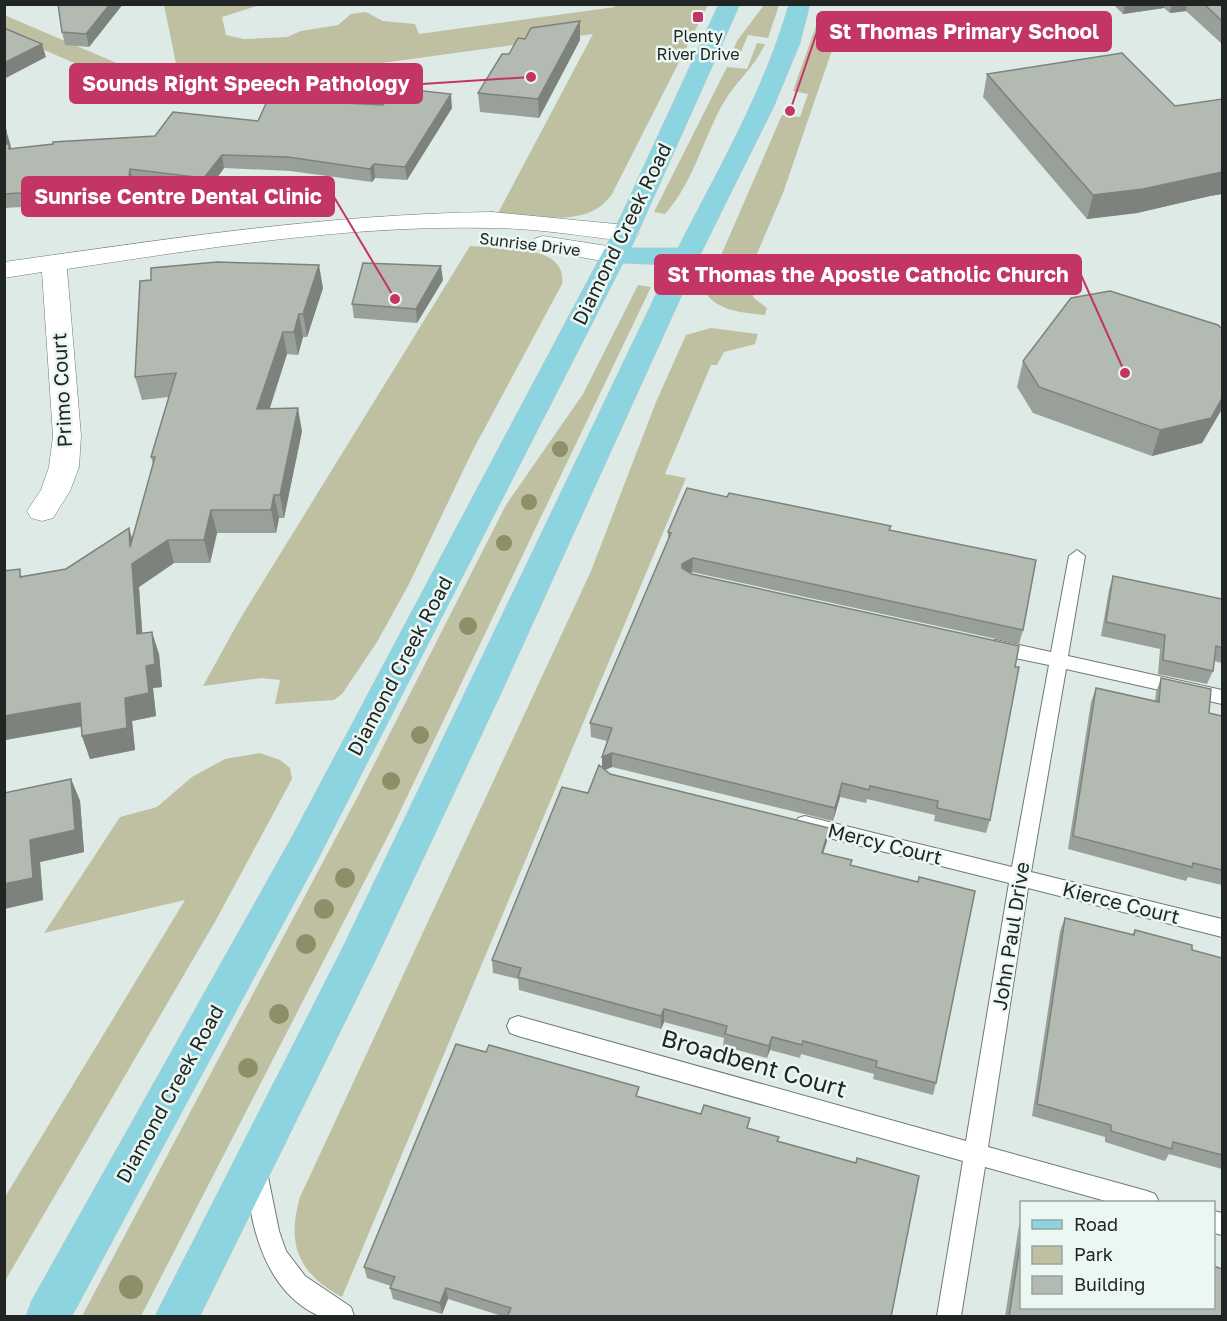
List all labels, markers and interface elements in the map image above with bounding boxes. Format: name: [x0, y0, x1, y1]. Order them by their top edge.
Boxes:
marker: Plenty River Drive: [691, 10, 705, 24]
callout: St Thomas Primary School: [817, 12, 1111, 51]
text: St Thomas Primary School: [829, 18, 1099, 44]
place label: Plenty River Drive: [657, 26, 739, 64]
callout: Sounds Right Speech Pathology: [70, 64, 422, 103]
text: Sounds Right Speech Pathology: [82, 70, 410, 96]
street label: Diamond Creek Road: [567, 139, 676, 329]
callout: Sunrise Centre Dental Clinic: [22, 177, 334, 216]
text: Sunrise Centre Dental Clinic: [34, 183, 322, 209]
street label: Sunrise Drive: [478, 228, 582, 260]
callout: St Thomas the Apostle Catholic Church: [655, 255, 1081, 294]
text: St Thomas the Apostle Catholic Church: [667, 261, 1069, 287]
street label: Primo Court: [46, 332, 76, 448]
street label: Diamond Creek Road: [342, 572, 457, 759]
street label: Mercy Court: [826, 817, 945, 869]
street label: John Paul Drive: [986, 860, 1034, 1012]
street label: Kierce Court: [1060, 876, 1182, 928]
street label: Diamond Creek Road: [110, 1000, 228, 1187]
street label: Broadbent Court: [658, 1022, 850, 1103]
legend: [1020, 1201, 1215, 1309]
text: Road: [1074, 1213, 1118, 1235]
text: Park: [1074, 1243, 1113, 1265]
text: Building: [1074, 1273, 1145, 1295]

